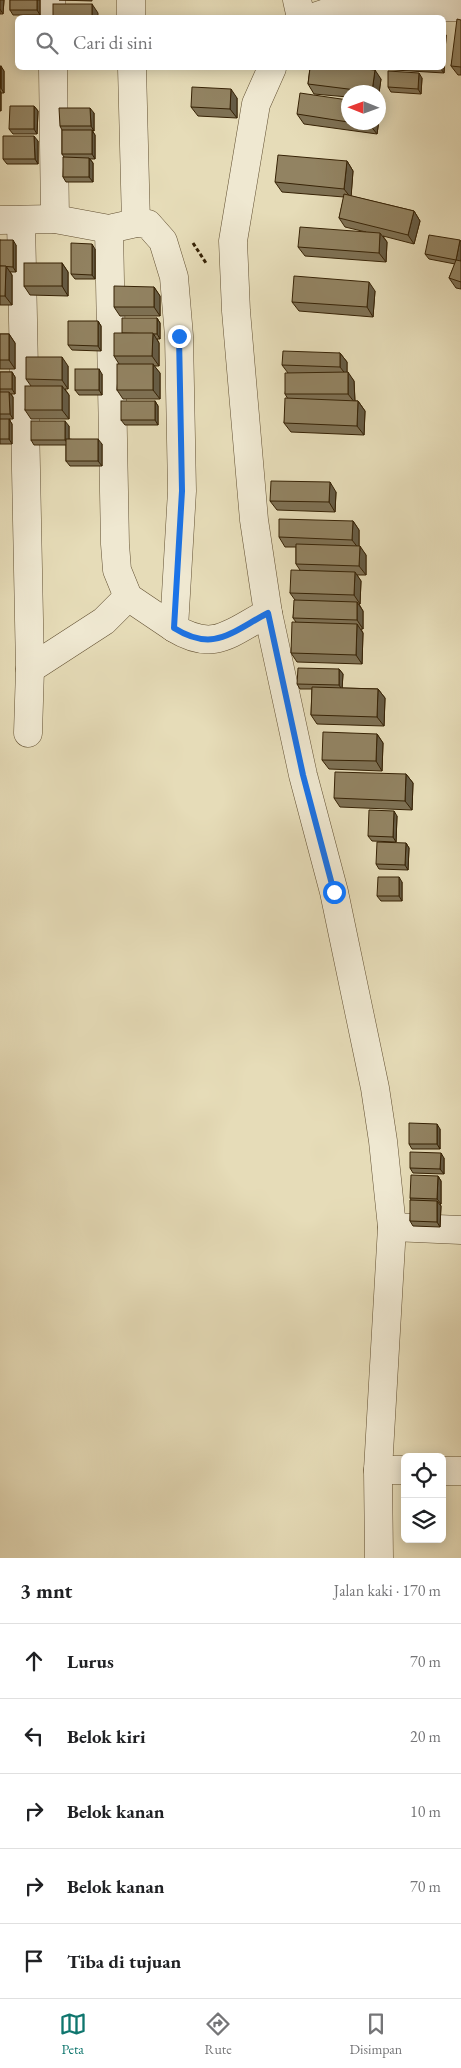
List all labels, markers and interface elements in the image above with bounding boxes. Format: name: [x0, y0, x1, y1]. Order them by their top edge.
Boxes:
search box: [15, 15, 446, 70]
icon: search: [33, 29, 61, 57]
text: Cari di sini: [73, 30, 152, 55]
north arrow: [341, 85, 386, 130]
route end: [168, 325, 191, 348]
route start: [323, 881, 346, 904]
map controls: [401, 1453, 446, 1543]
button: locate: [401, 1453, 446, 1498]
button: layers: [401, 1498, 446, 1543]
text: 3 mnt: [20, 1577, 72, 1604]
text: Jalan kaki · 170 m: [334, 1580, 441, 1601]
icon: ahead: [20, 1647, 48, 1675]
text: Lurus: [67, 1649, 114, 1674]
text: 70 m: [410, 1651, 441, 1672]
icon: left: [20, 1722, 48, 1750]
text: Belok kiri: [67, 1724, 146, 1749]
text: 20 m: [410, 1726, 441, 1747]
icon: right: [20, 1797, 48, 1825]
text: Belok kanan: [67, 1799, 165, 1824]
text: 10 m: [410, 1801, 441, 1822]
icon: right: [20, 1872, 48, 1900]
text: Belok kanan: [67, 1874, 165, 1899]
text: 70 m: [410, 1876, 441, 1897]
icon: arrive: [20, 1947, 48, 1975]
text: Tiba di tujuan: [67, 1949, 181, 1974]
tab: Peta: [59, 2010, 87, 2058]
tab: Rute: [204, 2010, 232, 2058]
tab: Disimpan: [349, 2010, 402, 2058]

